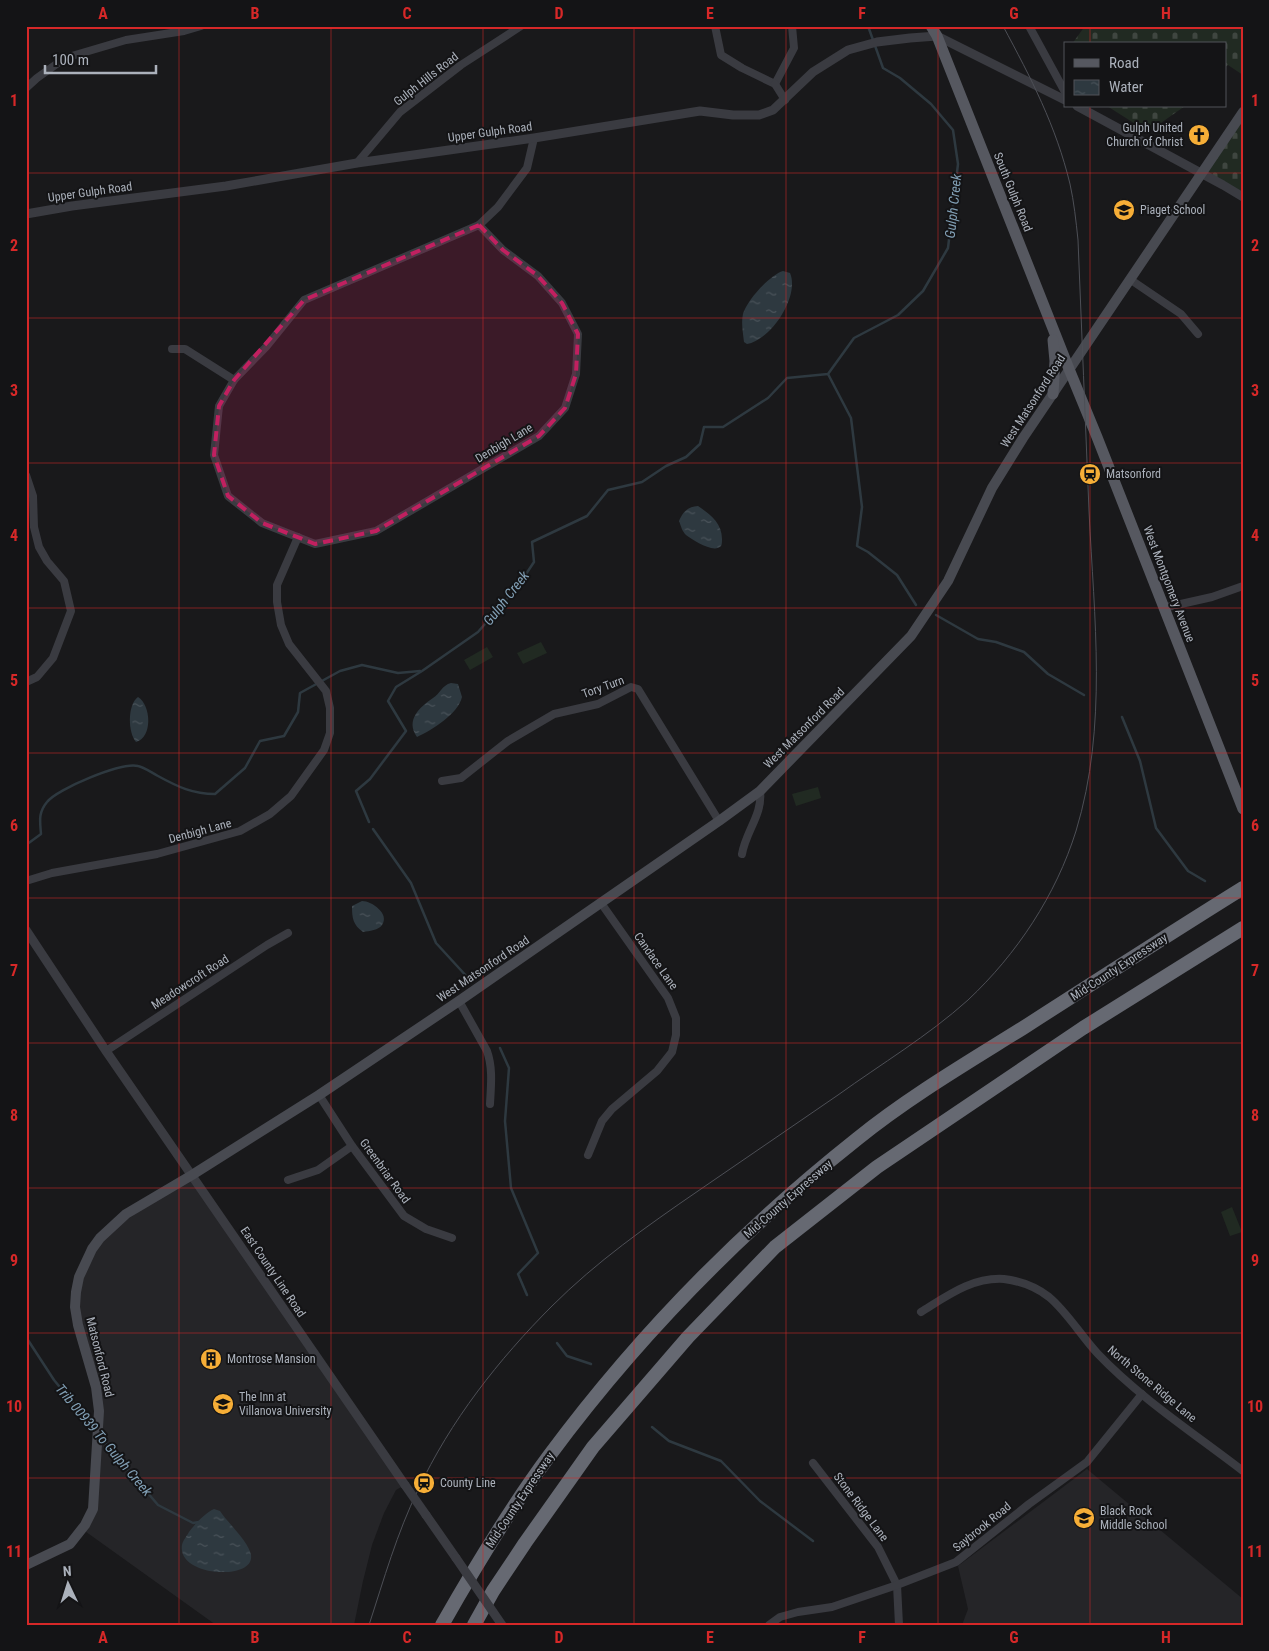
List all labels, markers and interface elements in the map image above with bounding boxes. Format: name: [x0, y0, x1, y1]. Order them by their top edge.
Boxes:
text: A: [98, 4, 108, 23]
text: B: [251, 4, 260, 23]
text: C: [402, 4, 412, 23]
text: D: [554, 4, 564, 23]
text: E: [706, 4, 714, 23]
text: F: [858, 4, 866, 23]
text: G: [1009, 4, 1019, 23]
text: H: [1161, 4, 1171, 23]
scale bar: [45, 42, 156, 74]
legend: [1064, 42, 1226, 108]
street label: Gulph Hills Road: [391, 49, 461, 109]
text: 100 m: [52, 51, 89, 69]
text: Road: [1109, 54, 1139, 72]
text: Water: [1109, 78, 1144, 96]
text: 1: [10, 91, 18, 110]
text: 1: [1251, 91, 1259, 110]
street label: Upper Gulph Road: [447, 119, 533, 145]
place label: Gulph United Church of Christ: [1106, 121, 1183, 149]
church icon: Gulph United Church of Christ: [1187, 123, 1211, 147]
street label: South Gulph Road: [991, 150, 1035, 234]
water label: Gulph Creek: [942, 172, 964, 239]
street label: Upper Gulph Road: [47, 179, 133, 205]
school or university icon: Piaget School: [1112, 198, 1136, 222]
place label: Piaget School: [1140, 203, 1205, 217]
text: 2: [10, 236, 18, 255]
text: 2: [1251, 236, 1259, 255]
street label: West Matsonford Road: [998, 352, 1068, 450]
text: 3: [10, 381, 18, 400]
text: 3: [1251, 381, 1259, 400]
street label: Denbigh Lane: [473, 420, 535, 466]
station icon: Matsonford: [1078, 462, 1102, 486]
place label: Matsonford: [1106, 467, 1161, 481]
street label: West Montgomery Avenue: [1140, 524, 1198, 644]
text: 4: [10, 526, 18, 545]
text: 4: [1251, 526, 1259, 545]
water label: Gulph Creek: [480, 567, 533, 628]
text: 5: [10, 671, 18, 690]
text: 5: [1251, 671, 1259, 690]
street label: Tory Turn: [580, 673, 626, 701]
street label: West Matsonford Road: [761, 685, 847, 771]
text: 6: [10, 816, 18, 835]
street label: Denbigh Lane: [167, 816, 233, 846]
text: 6: [1251, 816, 1259, 835]
street label: Candace Lane: [631, 930, 681, 993]
street label: Mid-County Expressway: [1068, 931, 1170, 1003]
street label: West Matsonford Road: [434, 933, 532, 1005]
street label: Meadowcroft Road: [149, 952, 231, 1012]
text: 7: [10, 961, 18, 980]
text: 7: [1251, 961, 1259, 980]
text: 8: [10, 1106, 18, 1125]
text: 8: [1251, 1106, 1259, 1125]
street label: Greenbriar Road: [357, 1136, 413, 1206]
street label: Mid-County Expressway: [741, 1157, 835, 1241]
street label: East County Line Road: [238, 1224, 308, 1320]
text: 9: [10, 1251, 18, 1270]
text: 9: [1251, 1251, 1259, 1270]
street label: Matsonford Road: [83, 1316, 117, 1398]
street label: North Stone Ridge Lane: [1105, 1343, 1200, 1425]
building icon: Montrose Mansion: [199, 1347, 223, 1371]
place label: Montrose Mansion: [227, 1352, 316, 1366]
water label: Trib 00939 To Gulph Creek: [52, 1381, 156, 1500]
place label: The Inn at Villanova University: [239, 1390, 331, 1418]
school or university icon: The Inn at Villanova University: [211, 1392, 235, 1416]
text: 10: [6, 1397, 22, 1416]
text: 10: [1247, 1397, 1263, 1416]
street label: Mid-County Expressway: [483, 1450, 557, 1550]
street label: Stone Ridge Lane: [831, 1470, 892, 1544]
station icon: County Line: [412, 1471, 436, 1495]
place label: County Line: [440, 1476, 496, 1490]
street label: Saybrook Road: [950, 1499, 1014, 1555]
place label: Black Rock Middle School: [1100, 1504, 1167, 1532]
school or university icon: Black Rock Middle School: [1072, 1506, 1096, 1530]
text: 11: [6, 1542, 22, 1561]
text: 11: [1247, 1542, 1263, 1561]
north arrow: [42, 1558, 92, 1608]
text: N: [62, 1563, 72, 1579]
text: A: [98, 1628, 108, 1647]
text: B: [251, 1628, 260, 1647]
text: C: [402, 1628, 412, 1647]
text: D: [554, 1628, 564, 1647]
text: E: [706, 1628, 714, 1647]
text: F: [858, 1628, 866, 1647]
text: G: [1009, 1628, 1019, 1647]
text: H: [1161, 1628, 1171, 1647]

